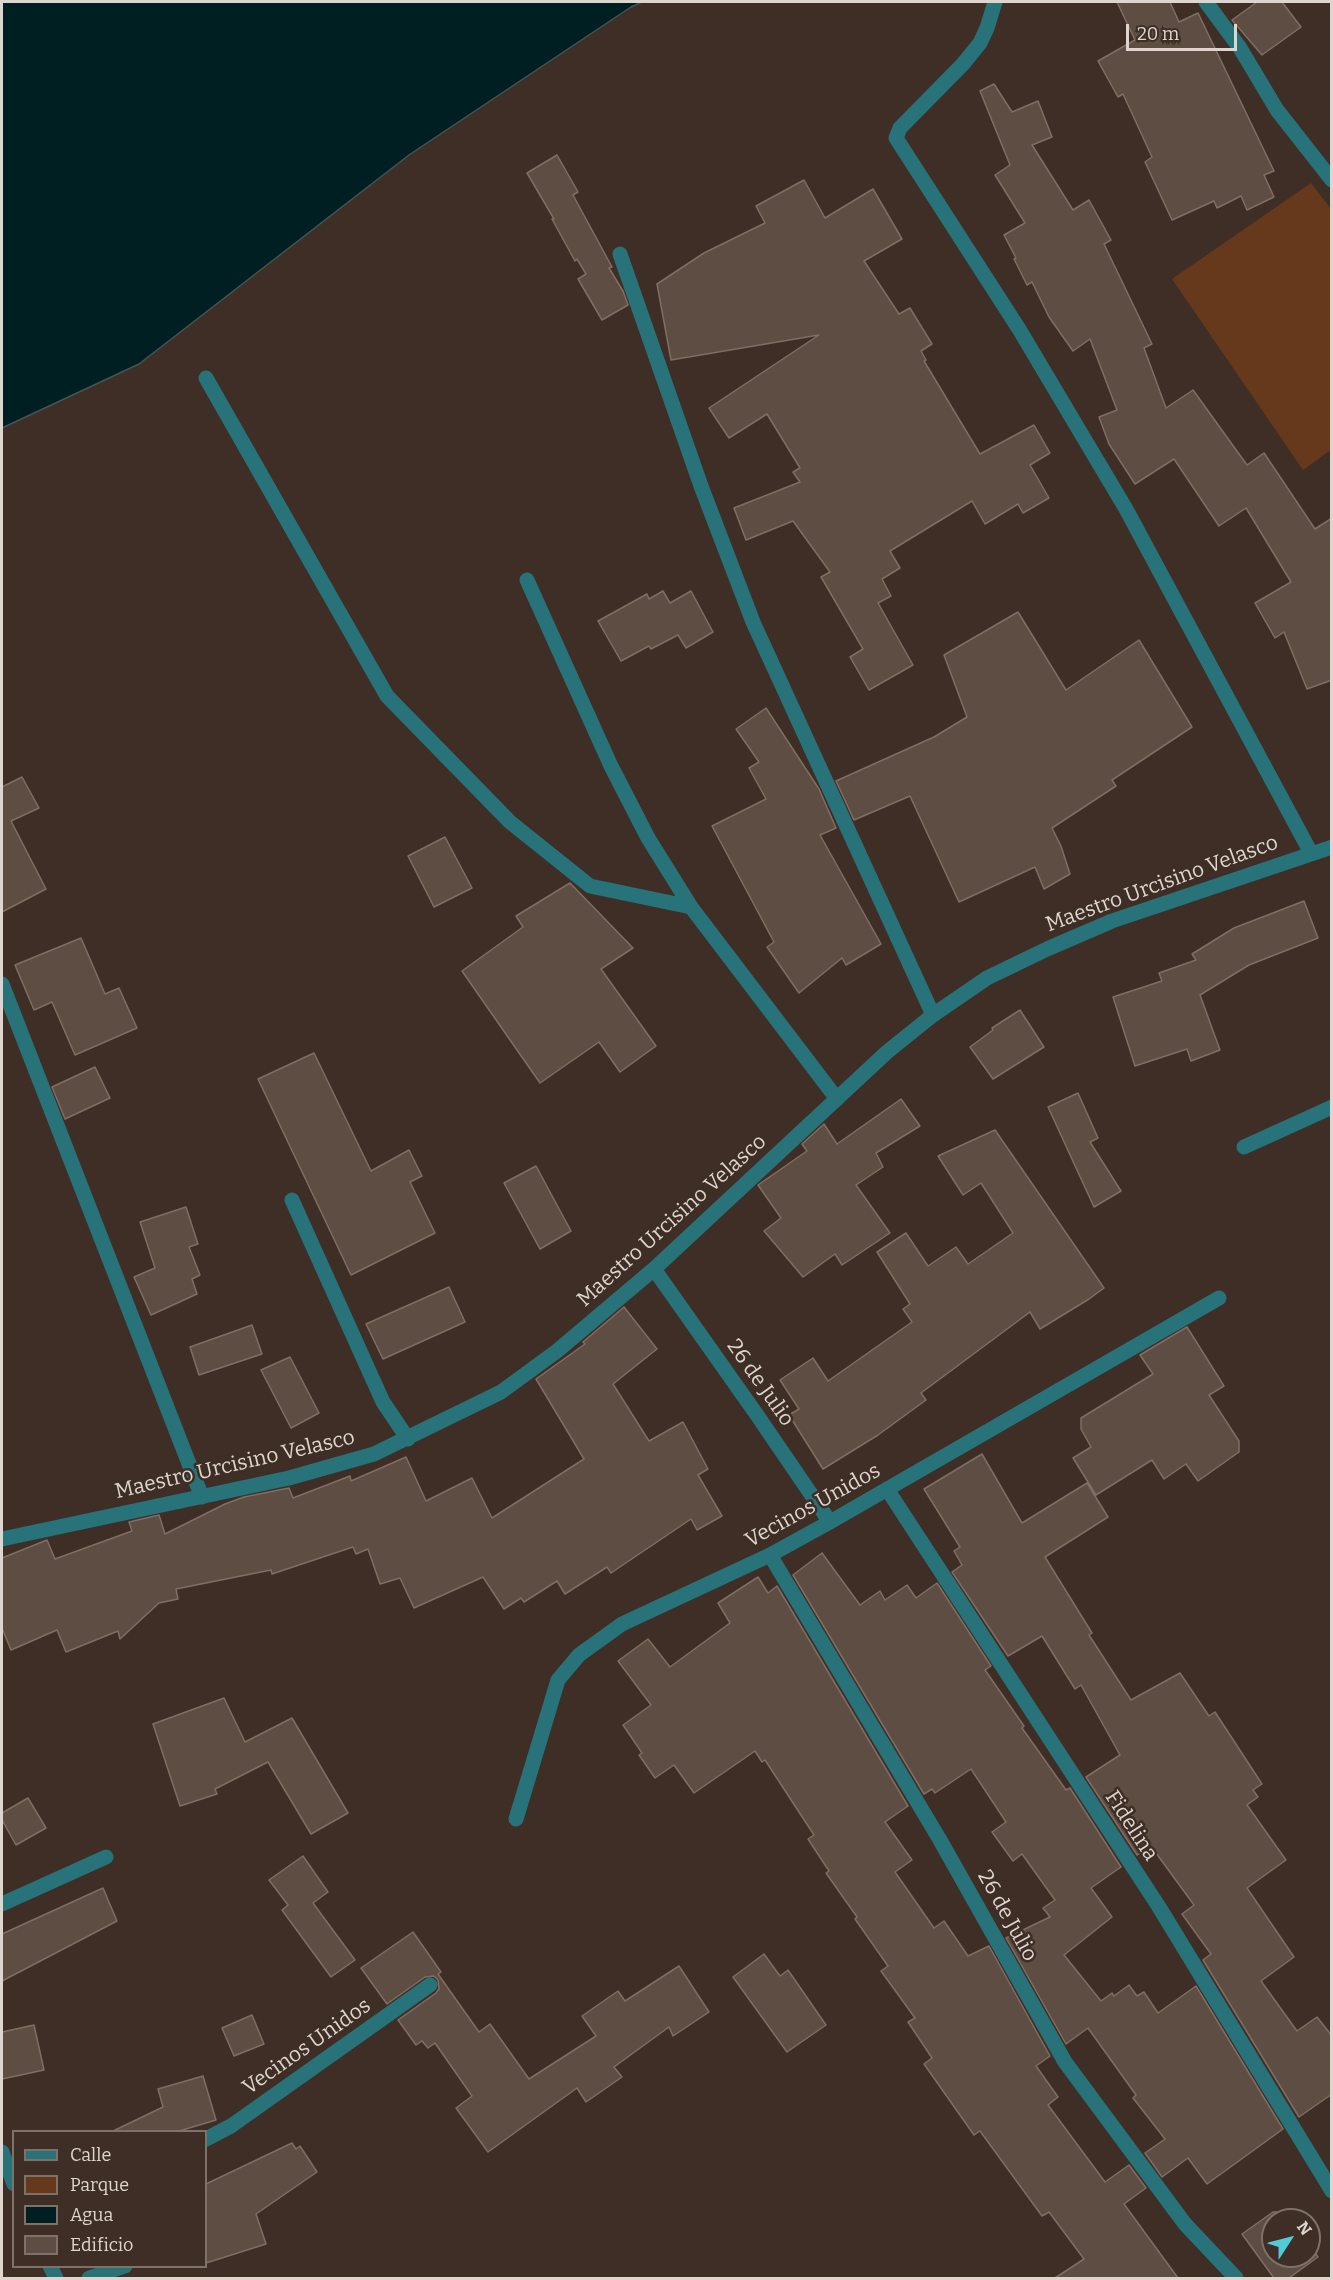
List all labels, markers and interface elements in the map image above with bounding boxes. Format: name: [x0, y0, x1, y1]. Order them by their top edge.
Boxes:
scale bar: [1129, 12, 1240, 50]
text: 20 m: [1137, 23, 1179, 45]
street label: Maestro Urcisino Velasco: [1042, 830, 1282, 938]
street label: Maestro Urcisino Velasco: [572, 1130, 772, 1312]
street label: 26 de Julio: [721, 1335, 799, 1431]
street label: Maestro Urcisino Velasco: [113, 1425, 357, 1505]
street label: Vecinos Unidos: [741, 1458, 885, 1554]
street label: Fidelina: [1099, 1786, 1163, 1866]
street label: 26 de Julio: [972, 1866, 1042, 1966]
street label: Vecinos Unidos: [238, 1993, 376, 2101]
legend: [12, 2130, 207, 2268]
text: Calle: [70, 2144, 111, 2166]
text: Parque: [70, 2174, 129, 2196]
text: Agua: [70, 2204, 113, 2226]
north arrow: [1261, 2208, 1321, 2268]
text: N: [1293, 2218, 1316, 2239]
text: Edificio: [70, 2234, 133, 2256]

